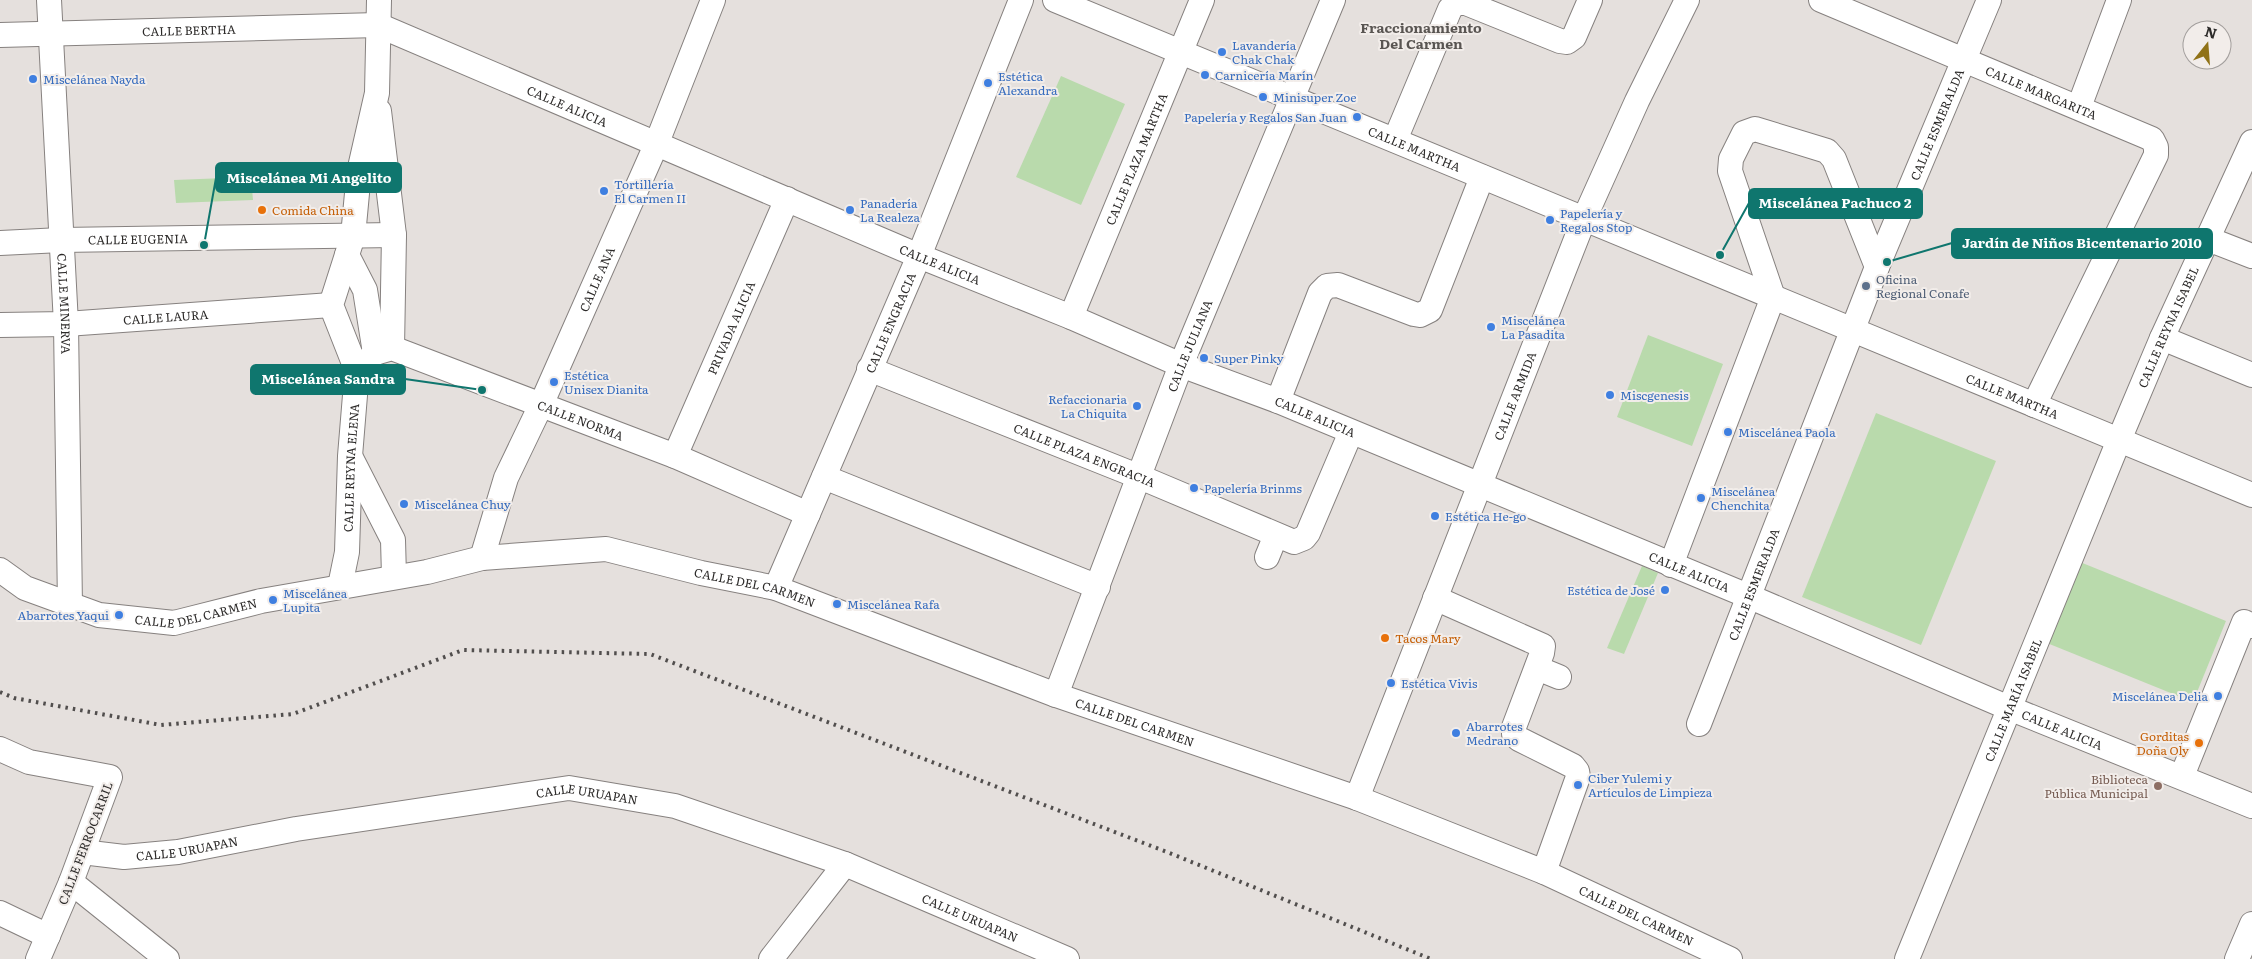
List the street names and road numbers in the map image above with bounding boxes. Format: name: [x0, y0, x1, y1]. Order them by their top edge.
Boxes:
street label: CALLE BERTHA: [142, 20, 236, 40]
street label: CALLE MARGARITA: [1983, 61, 2100, 124]
street label: CALLE ESMERALDA: [1905, 66, 1968, 183]
street label: CALLE ALICIA: [524, 81, 611, 131]
street label: CALLE PLAZA MARTHA: [1101, 90, 1172, 228]
street label: CALLE MARTHA: [1365, 121, 1464, 176]
street label: CALLE EUGENIA: [88, 229, 188, 249]
street label: CALLE ALICIA: [897, 240, 983, 289]
street label: CALLE ANA: [574, 244, 619, 315]
street label: CALLE MINERVA: [53, 253, 75, 354]
street label: CALLE REYNA ISABEL: [2133, 263, 2203, 390]
street label: CALLE ENGRACIA: [861, 269, 920, 376]
street label: PRIVADA ALICIA: [703, 278, 759, 377]
street label: CALLE JULIANA: [1163, 296, 1216, 394]
street label: CALLE LAURA: [123, 305, 209, 329]
street label: CALLE ARMIDA: [1489, 348, 1540, 443]
street label: CALLE MARTHA: [1963, 369, 2062, 423]
street label: CALLE ALICIA: [1272, 392, 1359, 441]
street label: CALLE NORMA: [535, 395, 626, 445]
street label: CALLE REYNA ELENA: [339, 403, 363, 532]
street label: CALLE PLAZA ENGRACIA: [1011, 419, 1158, 492]
street label: CALLE ESMERALDA: [1723, 525, 1784, 643]
street label: CALLE ALICIA: [1646, 547, 1733, 597]
street label: CALLE DEL CARMEN: [692, 563, 818, 611]
street label: CALLE DEL CARMEN: [134, 593, 259, 632]
street label: CALLE MARÍA ISABEL: [1980, 635, 2046, 764]
street label: CALLE DEL CARMEN: [1073, 693, 1197, 751]
street label: CALLE ALICIA: [2019, 705, 2106, 754]
street label: CALLE FERROCARRIL: [53, 779, 117, 907]
street label: CALLE URUAPAN: [535, 779, 639, 809]
street label: CALLE URUAPAN: [135, 831, 240, 865]
street label: CALLE DEL CARMEN: [1576, 881, 1697, 950]
street label: CALLE URUAPAN: [919, 889, 1021, 946]

